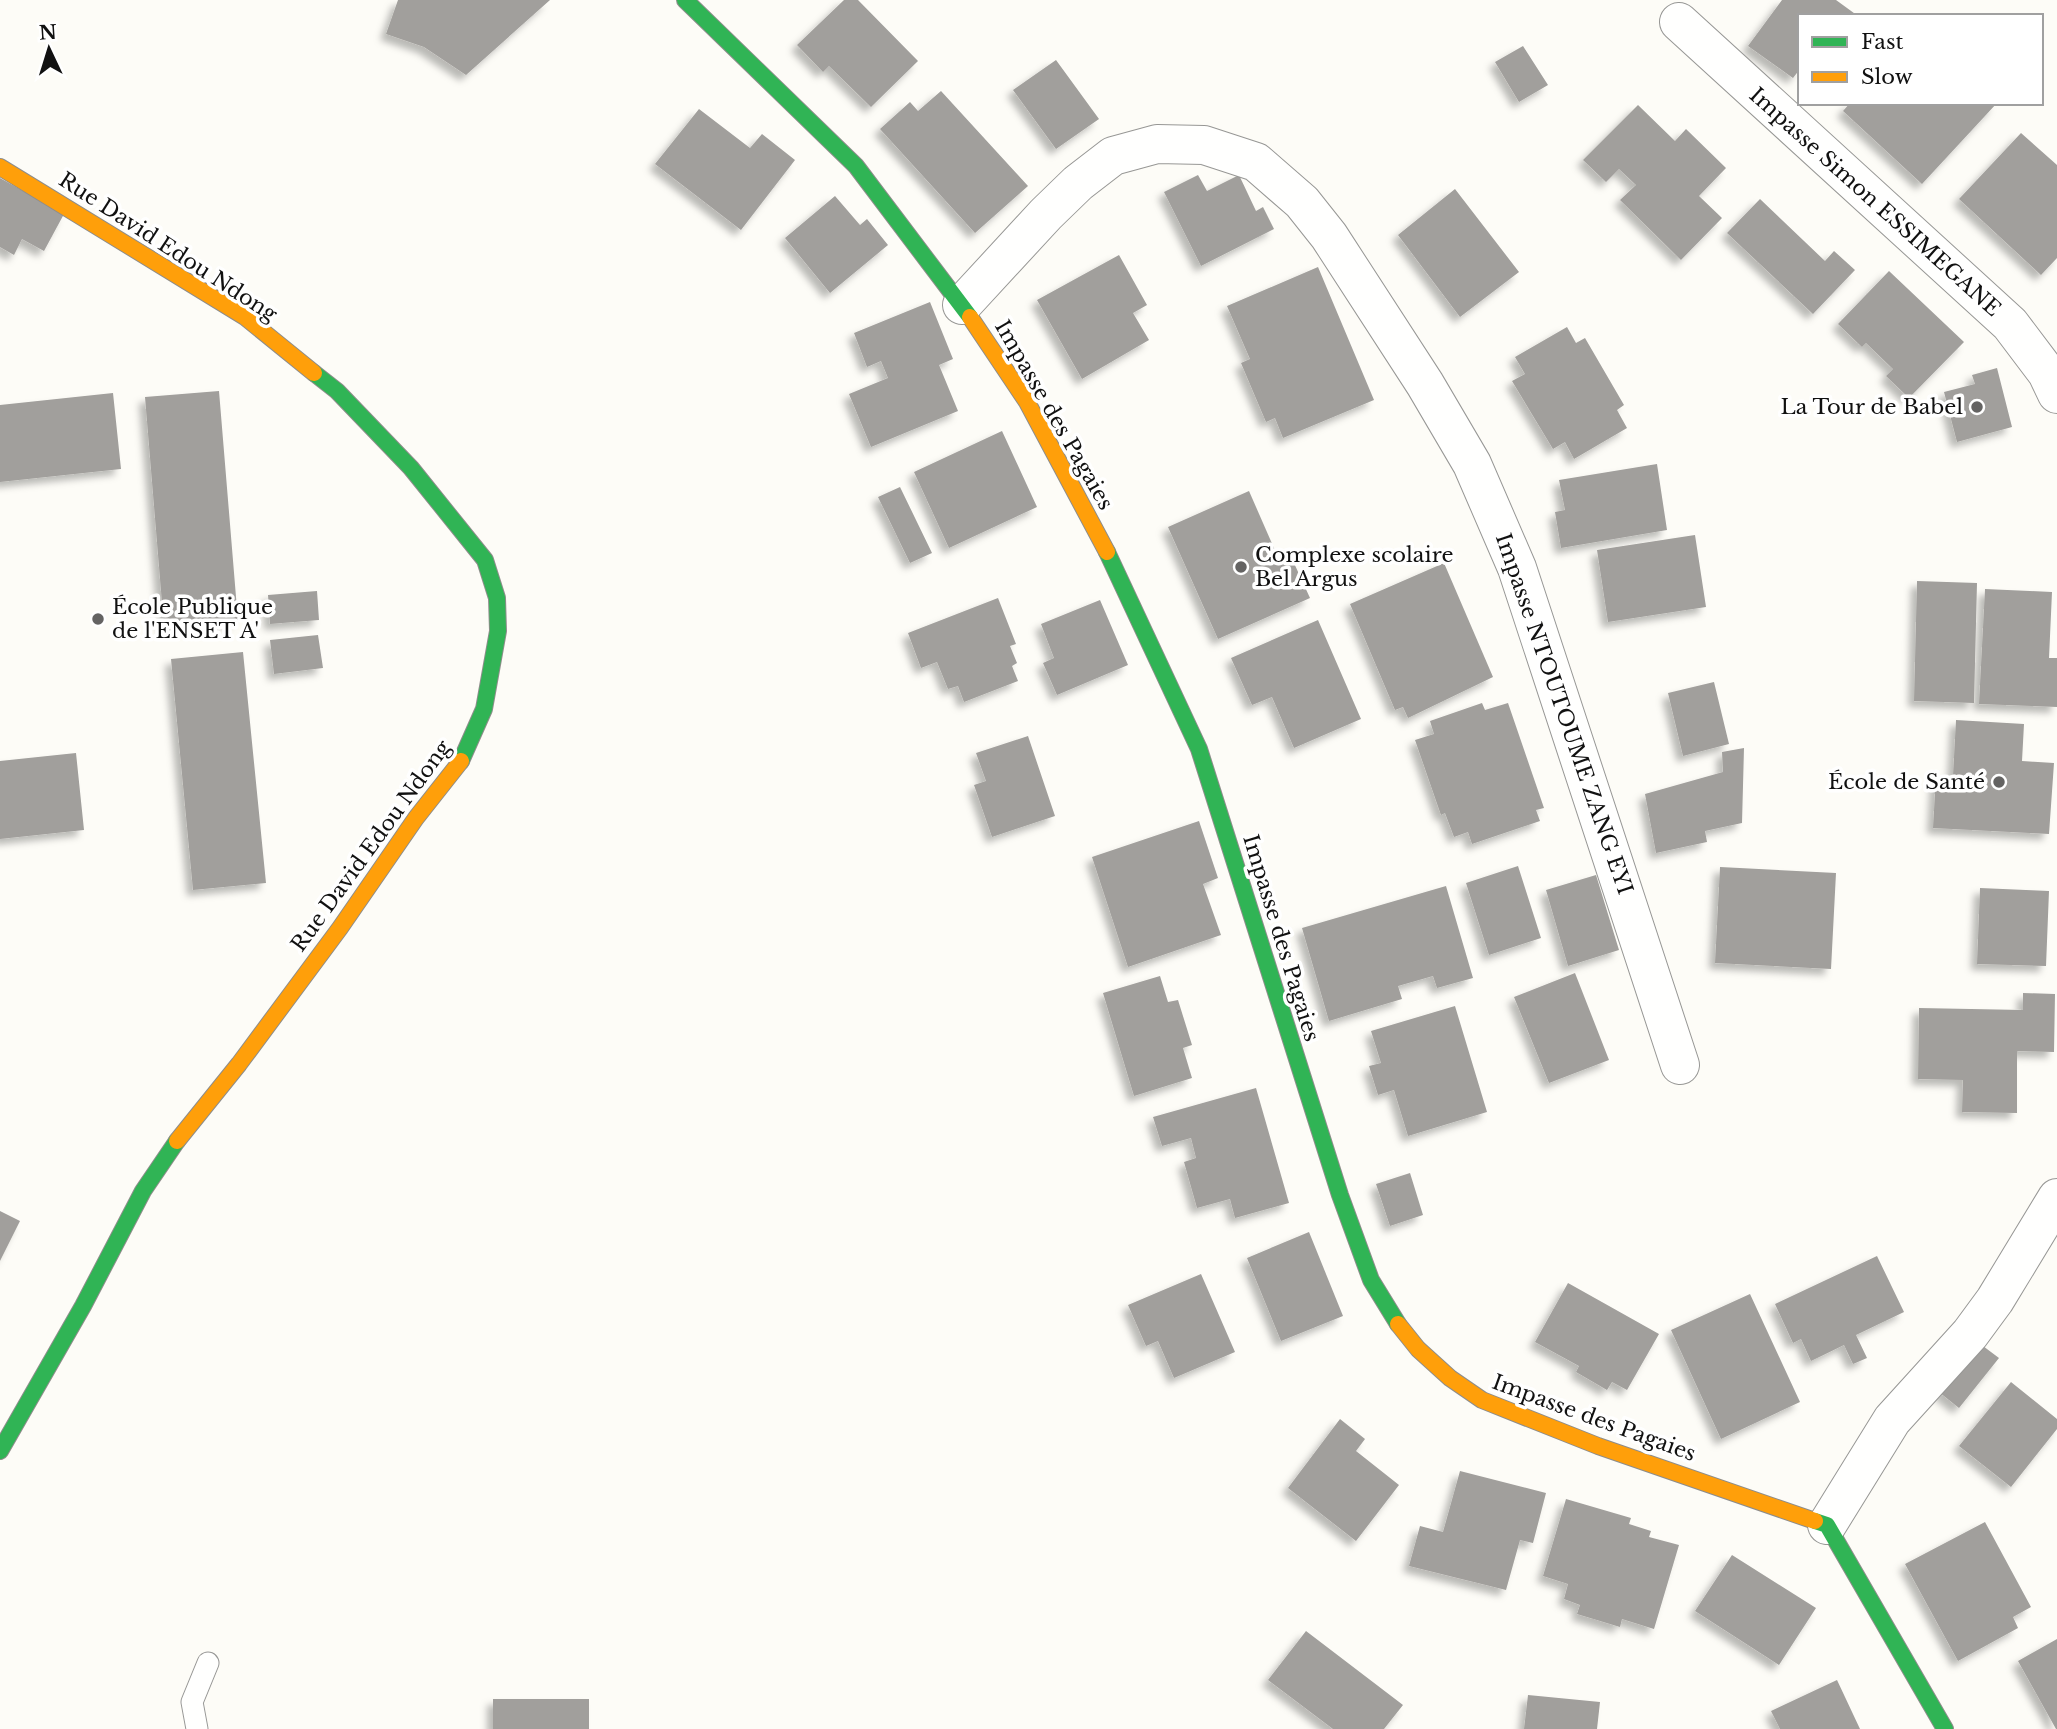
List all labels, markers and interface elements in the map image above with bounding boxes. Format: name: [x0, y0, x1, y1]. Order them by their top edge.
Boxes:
north arrow: [14, 14, 84, 84]
legend: [1798, 14, 2043, 105]
text: N: [38, 20, 58, 45]
text: Fast: [1861, 29, 1903, 55]
text: Slow: [1861, 64, 1913, 90]
street label: Impasse Simon ESSIMEGANE: [1744, 82, 2006, 322]
street label: Rue David Edou Ndong: [54, 167, 282, 328]
street label: Impasse des Pagaies: [989, 315, 1119, 515]
place label: La Tour de Babel: [1781, 394, 1963, 420]
marker: La Tour de Babel: [1969, 399, 1985, 415]
street label: Impasse NTOUTOUME ZANG EYI: [1490, 530, 1638, 898]
place label: Complexe scolaire Bel Argus: [1255, 542, 1453, 592]
marker: Complexe scolaire Bel Argus: [1233, 559, 1249, 575]
place label: École Publique de l'ENSET A': [112, 594, 273, 644]
marker: École Publique de l'ENSET A': [90, 611, 106, 627]
street label: Rue David Edou Ndong: [286, 735, 457, 957]
place label: École de Santé: [1828, 769, 1985, 795]
marker: École de Santé: [1991, 774, 2007, 790]
street label: Impasse des Pagaies: [1237, 831, 1325, 1045]
street label: Impasse des Pagaies: [1489, 1369, 1699, 1467]

